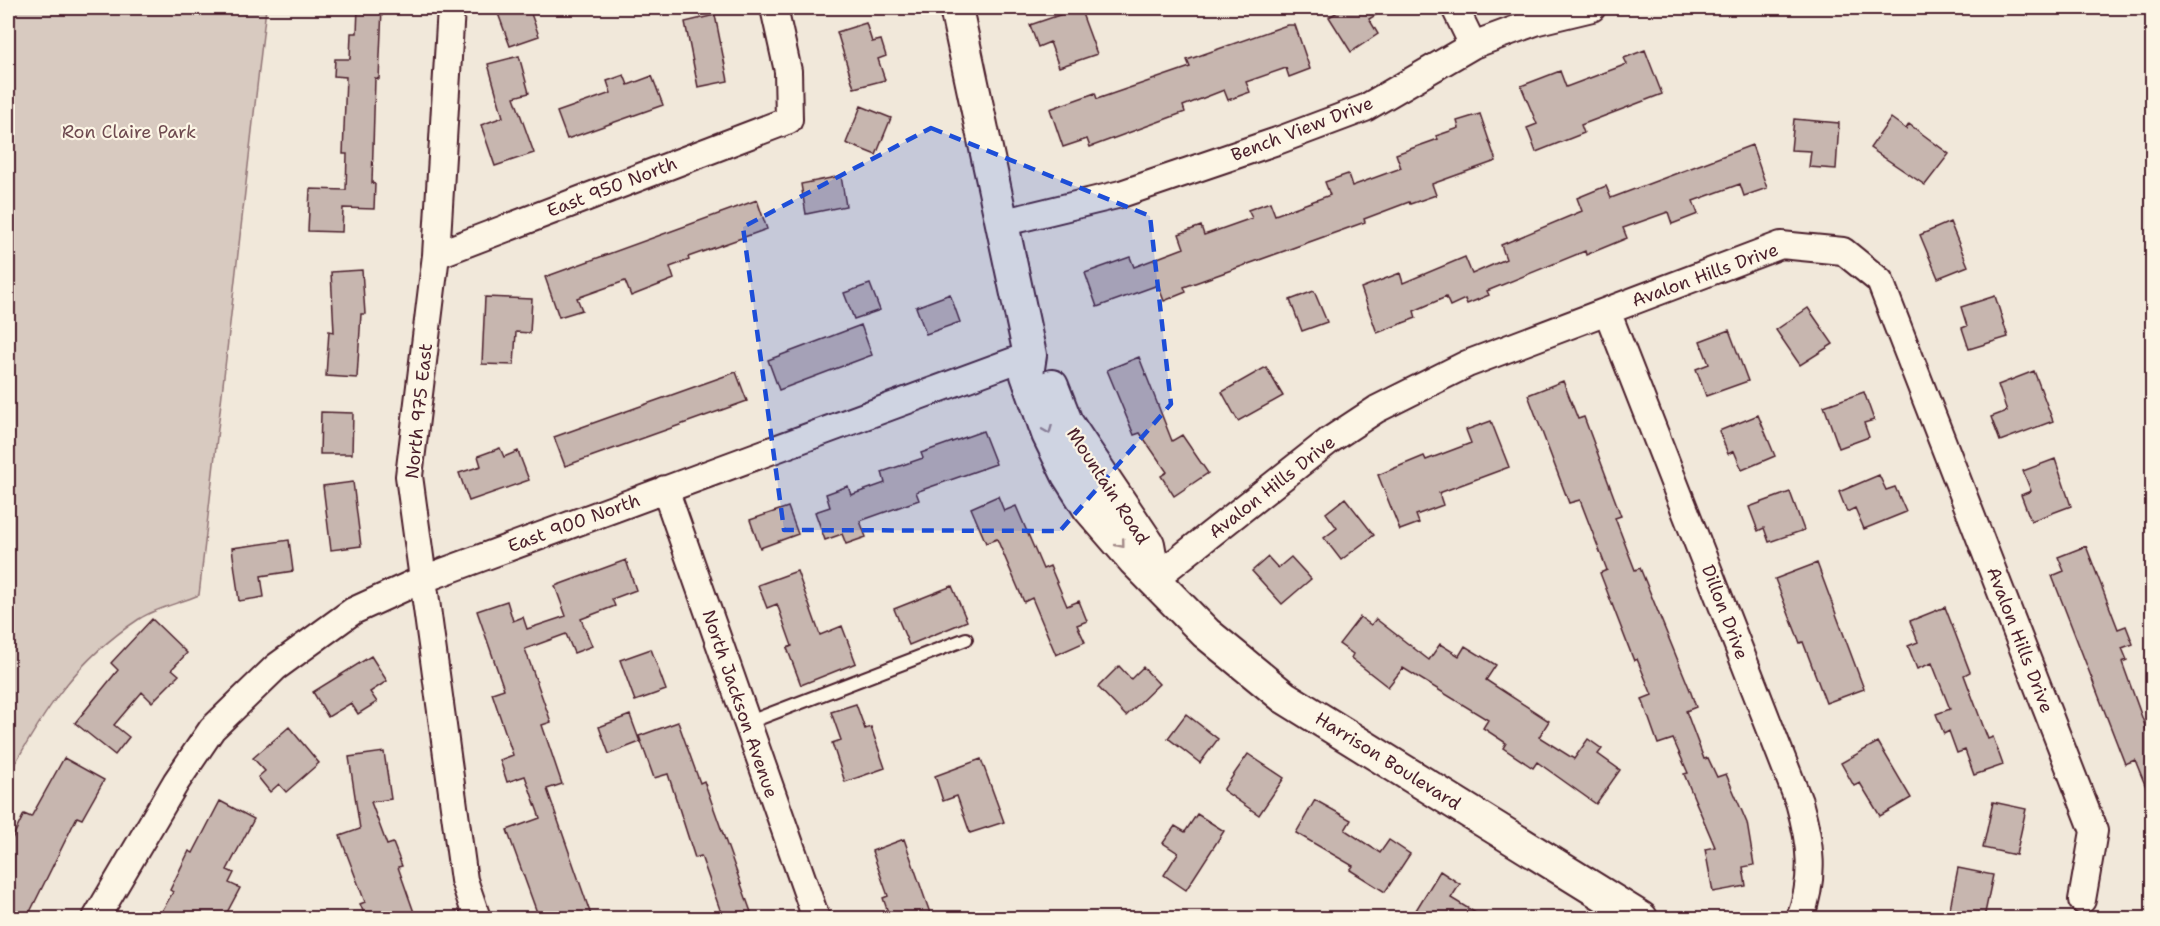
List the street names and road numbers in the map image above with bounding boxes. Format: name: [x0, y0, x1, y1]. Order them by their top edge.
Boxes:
street label: Bench View Drive: [1227, 91, 1377, 167]
street label: East 950 North: [543, 151, 681, 223]
street label: Avalon Hills Drive: [1628, 237, 1782, 313]
street label: North 975 East: [400, 342, 438, 480]
street label: Mountain Road: [1061, 423, 1155, 549]
street label: Avalon Hills Drive: [1204, 430, 1340, 544]
street label: East 900 North: [505, 488, 643, 558]
street label: Dillon Drive: [1696, 561, 1754, 663]
street label: Avalon Hills Drive: [1981, 564, 2059, 716]
street label: North Jackson Avenue: [696, 607, 784, 801]
street label: Harrison Boulevard: [1311, 706, 1465, 816]

